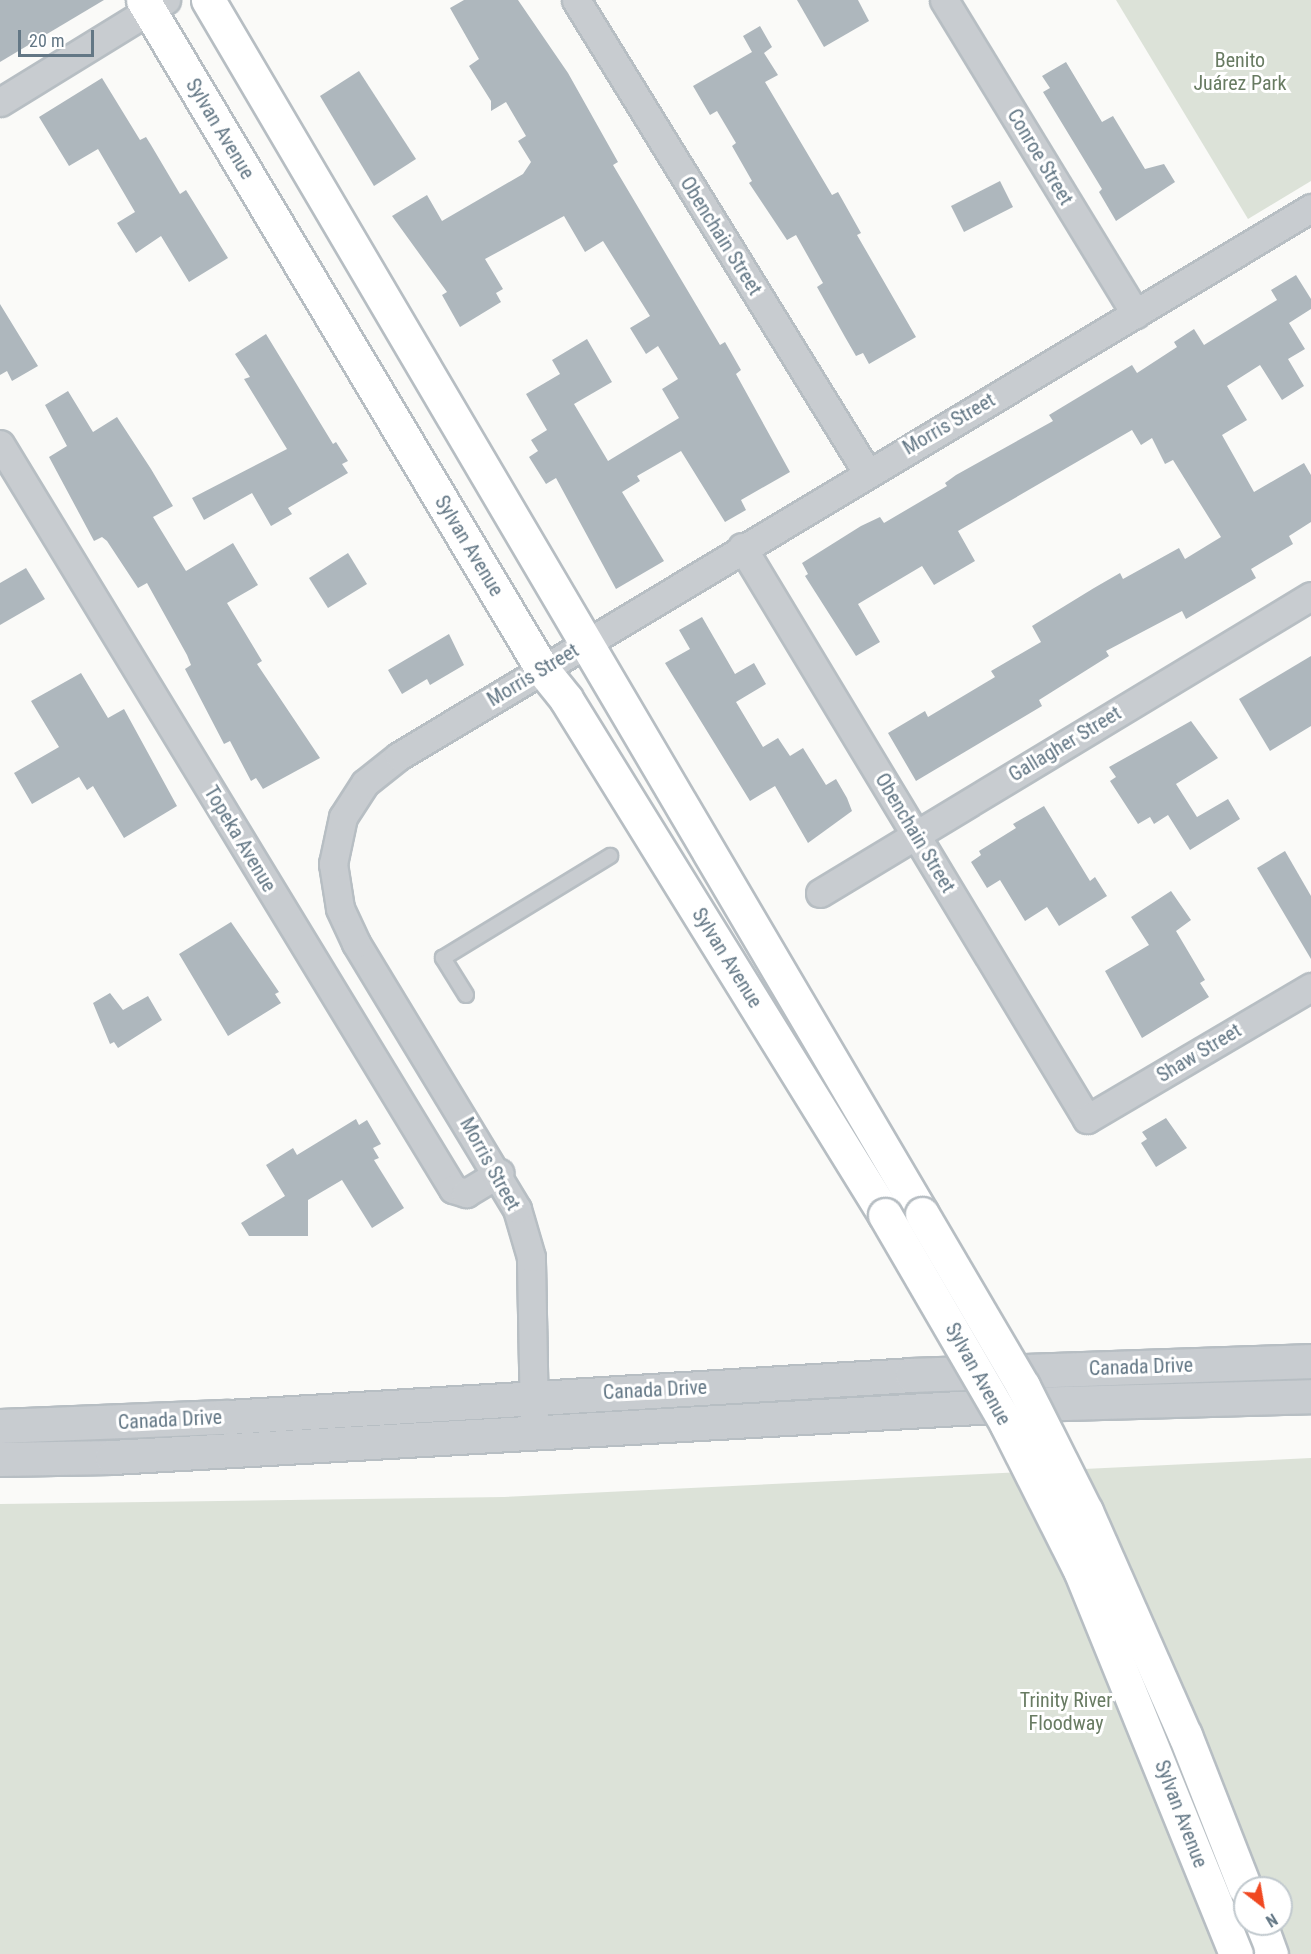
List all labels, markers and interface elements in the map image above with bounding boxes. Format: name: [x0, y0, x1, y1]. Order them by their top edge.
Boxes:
scale bar: [21, 18, 98, 56]
text: 20 m: [29, 30, 64, 51]
park label: Benito Juárez Park: [1193, 48, 1287, 95]
street label: Sylvan Avenue: [181, 74, 259, 184]
street label: Conroe Street: [1002, 105, 1078, 209]
street label: Obenchain Street: [675, 172, 767, 300]
street label: Morris Street: [899, 388, 999, 460]
street label: Sylvan Avenue: [430, 491, 508, 601]
street label: Morris Street: [483, 638, 583, 712]
street label: Gallagher Street: [1005, 701, 1125, 787]
street label: Obenchain Street: [870, 769, 960, 897]
street label: Topeka Avenue: [199, 782, 281, 896]
street label: Sylvan Avenue: [687, 904, 767, 1012]
street label: Shaw Street: [1153, 1018, 1245, 1088]
street label: Morris Street: [455, 1113, 525, 1215]
street label: Sylvan Avenue: [940, 1319, 1016, 1429]
street label: Canada Drive: [1089, 1353, 1193, 1381]
street label: Canada Drive: [602, 1375, 708, 1405]
street label: Canada Drive: [117, 1405, 223, 1435]
park label: Trinity River Floodway: [1020, 1689, 1112, 1736]
street label: Sylvan Avenue: [1150, 1757, 1212, 1871]
north arrow: [1233, 1876, 1293, 1936]
text: N: [1262, 1909, 1281, 1931]

